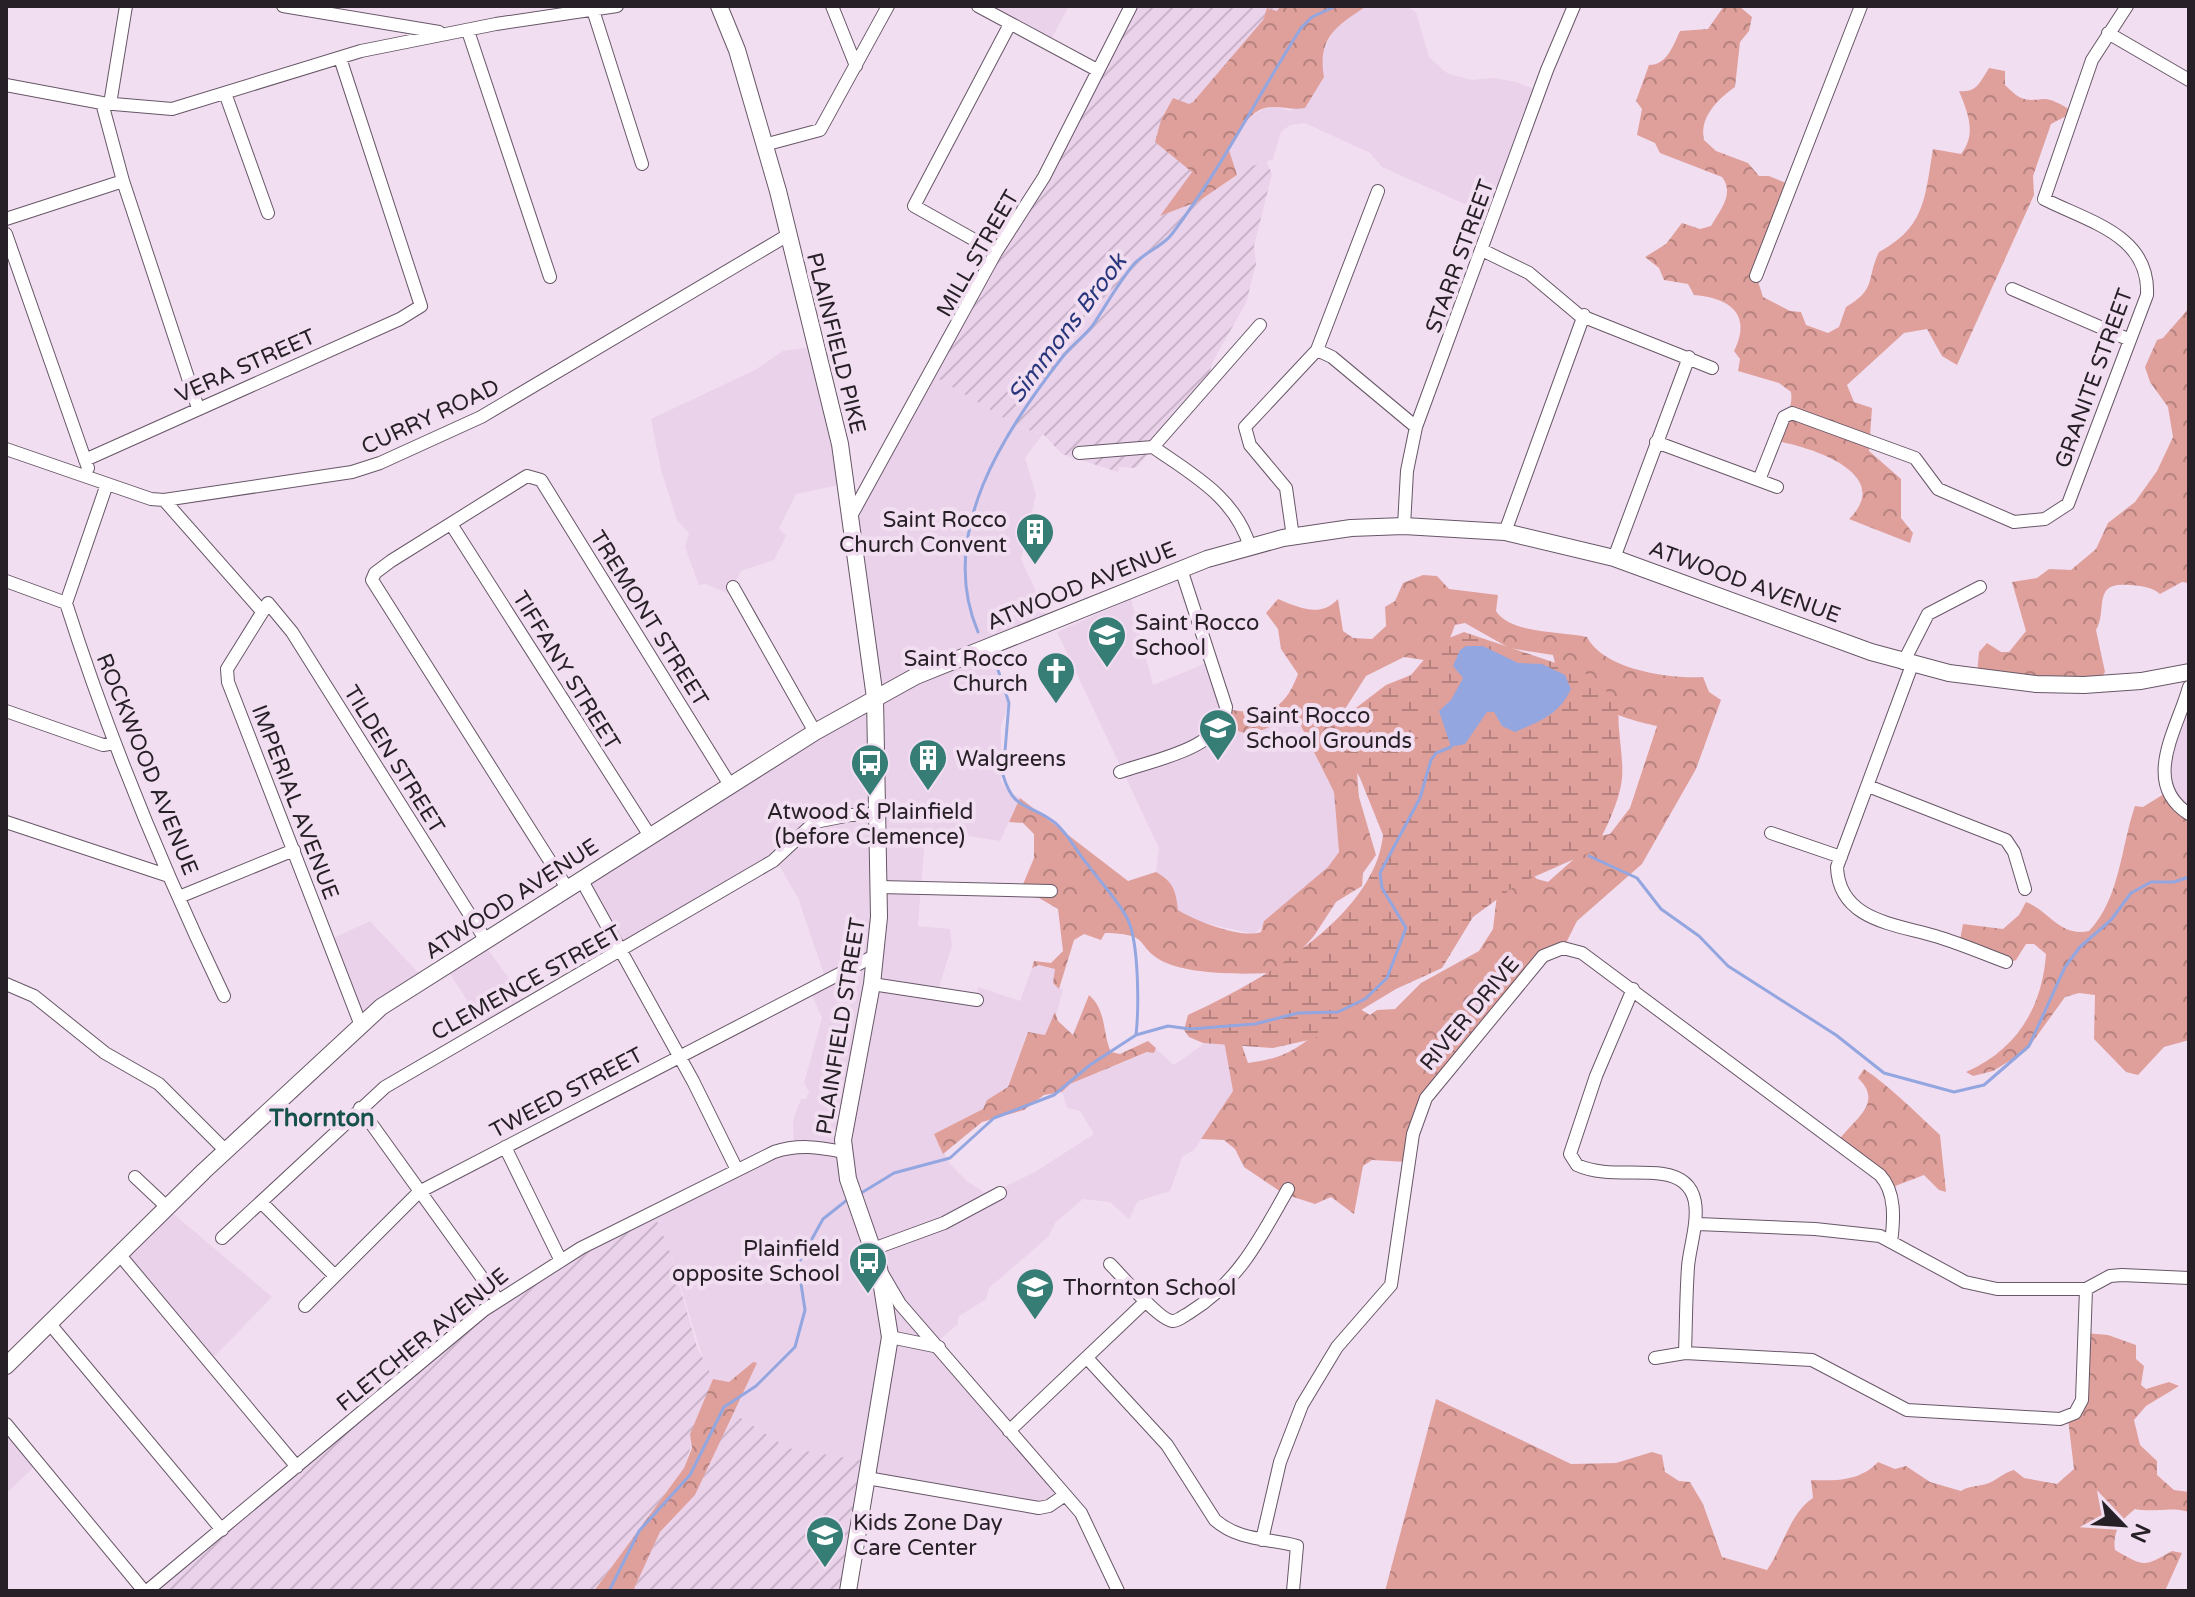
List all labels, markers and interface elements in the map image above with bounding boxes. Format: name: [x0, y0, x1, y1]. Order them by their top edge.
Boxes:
street label: STARR STREET: [1420, 175, 1500, 337]
street label: MILL STREET: [931, 185, 1025, 321]
water label: Simmons Brook: [1002, 247, 1134, 409]
street label: PLAINFIELD PIKE: [801, 250, 871, 437]
street label: GRANITE STREET: [2049, 284, 2139, 472]
street label: VERA STREET: [171, 323, 320, 408]
street label: CURRY ROAD: [357, 374, 504, 460]
place label: Saint Rocco Church Convent: [839, 507, 1007, 558]
building icon: Saint Rocco Church Convent: [1014, 511, 1056, 566]
street label: TREMONT STREET: [585, 526, 714, 712]
street label: ATWOOD AVENUE: [1645, 535, 1844, 629]
street label: ATWOOD AVENUE: [983, 536, 1180, 636]
street label: TIFFANY STREET: [507, 586, 626, 755]
place label: Saint Rocco School: [1135, 610, 1259, 661]
school or university icon: Saint Rocco School: [1086, 614, 1128, 669]
place label: Saint Rocco Church: [904, 646, 1028, 697]
street label: ROCKWOOD AVENUE: [91, 650, 203, 879]
church icon: Saint Rocco Church: [1035, 650, 1077, 705]
street label: TILDEN STREET: [338, 681, 450, 839]
street label: IMPERIAL AVENUE: [246, 701, 344, 903]
place label: Saint Rocco School Grounds: [1246, 703, 1412, 754]
school or university icon: Saint Rocco School Grounds: [1197, 707, 1239, 762]
building icon: Walgreens: [907, 737, 949, 792]
bus stop icon: Atwood & Plainfield (before Clemence): [849, 742, 891, 797]
place label: Walgreens: [956, 746, 1066, 772]
place label: Atwood & Plainfield (before Clemence): [767, 799, 973, 850]
street label: ATWOOD AVENUE: [420, 833, 603, 965]
street label: PLAINFIELD STREET: [811, 915, 871, 1136]
street label: CLEMENCE STREET: [427, 920, 627, 1046]
street label: RIVER DRIVE: [1415, 952, 1525, 1076]
street label: TWEED STREET: [486, 1041, 648, 1144]
district label: Thornton: [268, 1104, 375, 1133]
place label: Plainfield opposite School: [672, 1236, 840, 1287]
bus stop icon: Plainfield opposite School: [847, 1240, 889, 1295]
street label: FLETCHER AVENUE: [332, 1263, 514, 1417]
school or university icon: Thornton School: [1014, 1266, 1056, 1321]
place label: Thornton School: [1063, 1275, 1236, 1301]
north arrow: [2083, 1485, 2163, 1565]
place label: Kids Zone Day Care Center: [853, 1510, 1003, 1561]
school or university icon: Kids Zone Day Care Center: [804, 1514, 846, 1569]
text: N: [2125, 1520, 2156, 1547]

